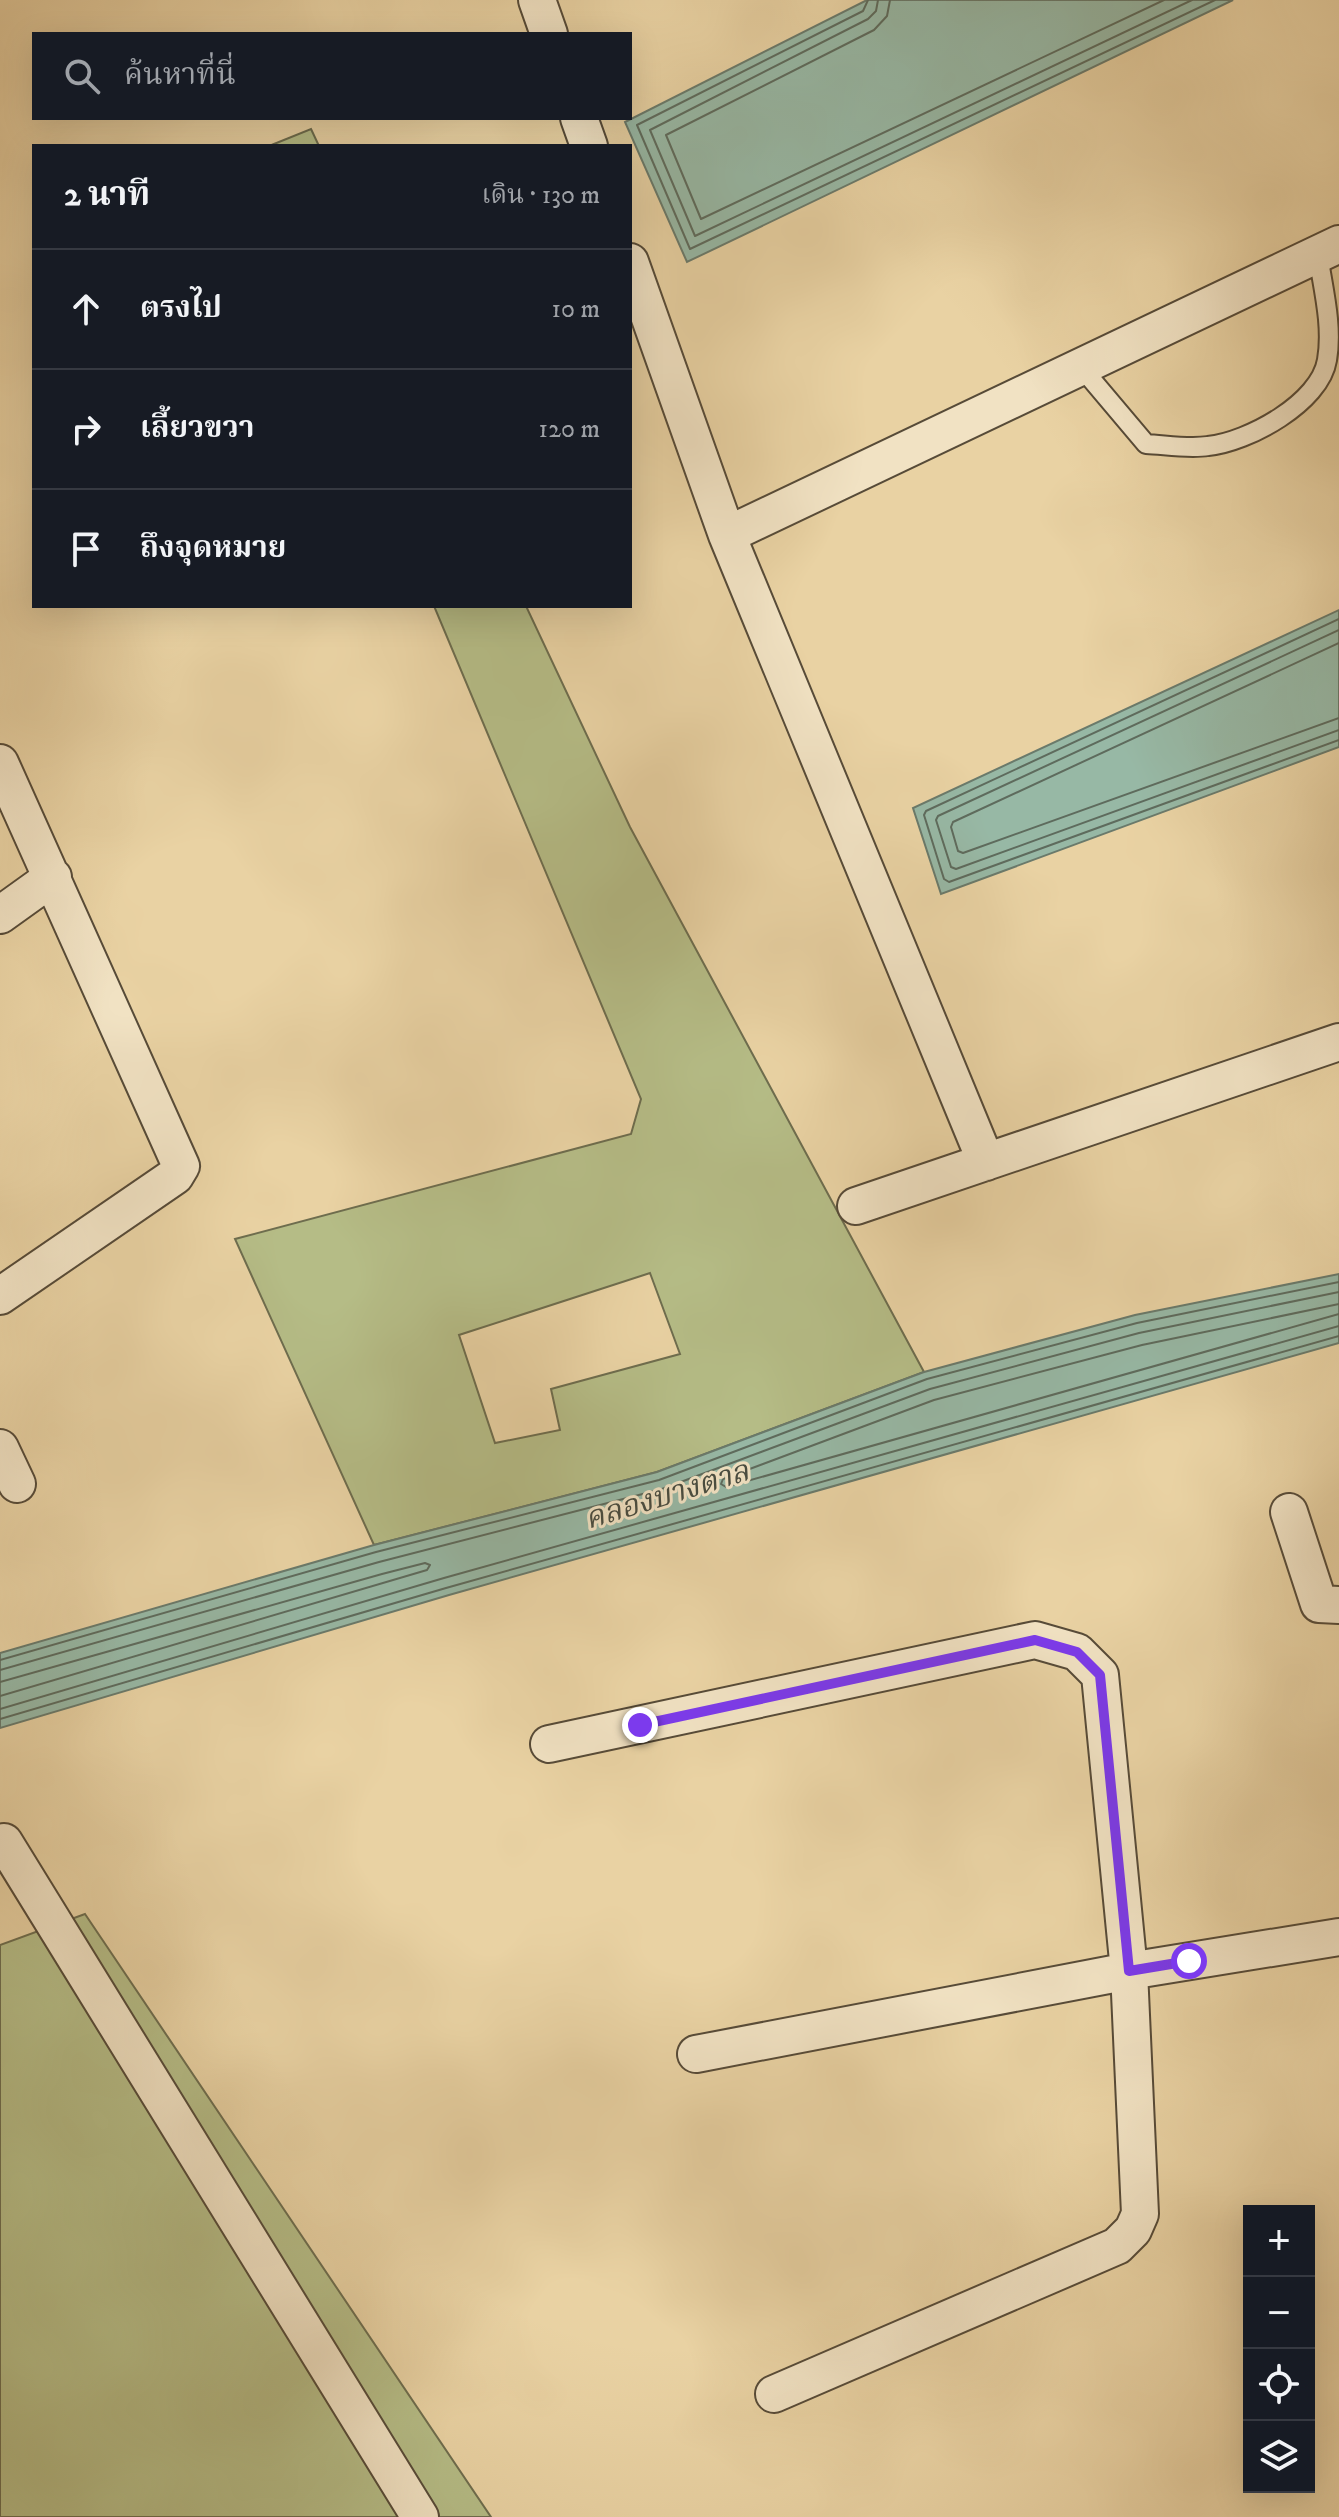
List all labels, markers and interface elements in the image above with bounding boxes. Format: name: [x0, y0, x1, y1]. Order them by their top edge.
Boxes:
search box: [32, 32, 632, 120]
icon: search: [60, 54, 104, 98]
text: ค้นหาที่นี่: [124, 57, 236, 94]
text: 2 นาที: [64, 174, 150, 216]
text: เดิน · 130 m: [482, 179, 600, 212]
icon: ahead: [64, 287, 108, 331]
text: ตรงไป: [140, 290, 222, 327]
text: 10 m: [551, 293, 600, 326]
icon: right: [64, 407, 108, 451]
text: เลี้ยวขวา: [140, 410, 254, 447]
text: 120 m: [539, 413, 600, 446]
icon: arrive: [64, 527, 108, 571]
text: ถึงจุดหมาย: [140, 530, 286, 567]
water label: คลองบางตาล: [580, 1453, 755, 1539]
route end: [622, 1707, 658, 1743]
route start: [1171, 1943, 1207, 1979]
map controls: [1243, 2205, 1315, 2493]
button: +: [1243, 2205, 1315, 2277]
button: −: [1243, 2277, 1315, 2349]
button: locate: [1243, 2349, 1315, 2421]
button: layers: [1243, 2421, 1315, 2493]

